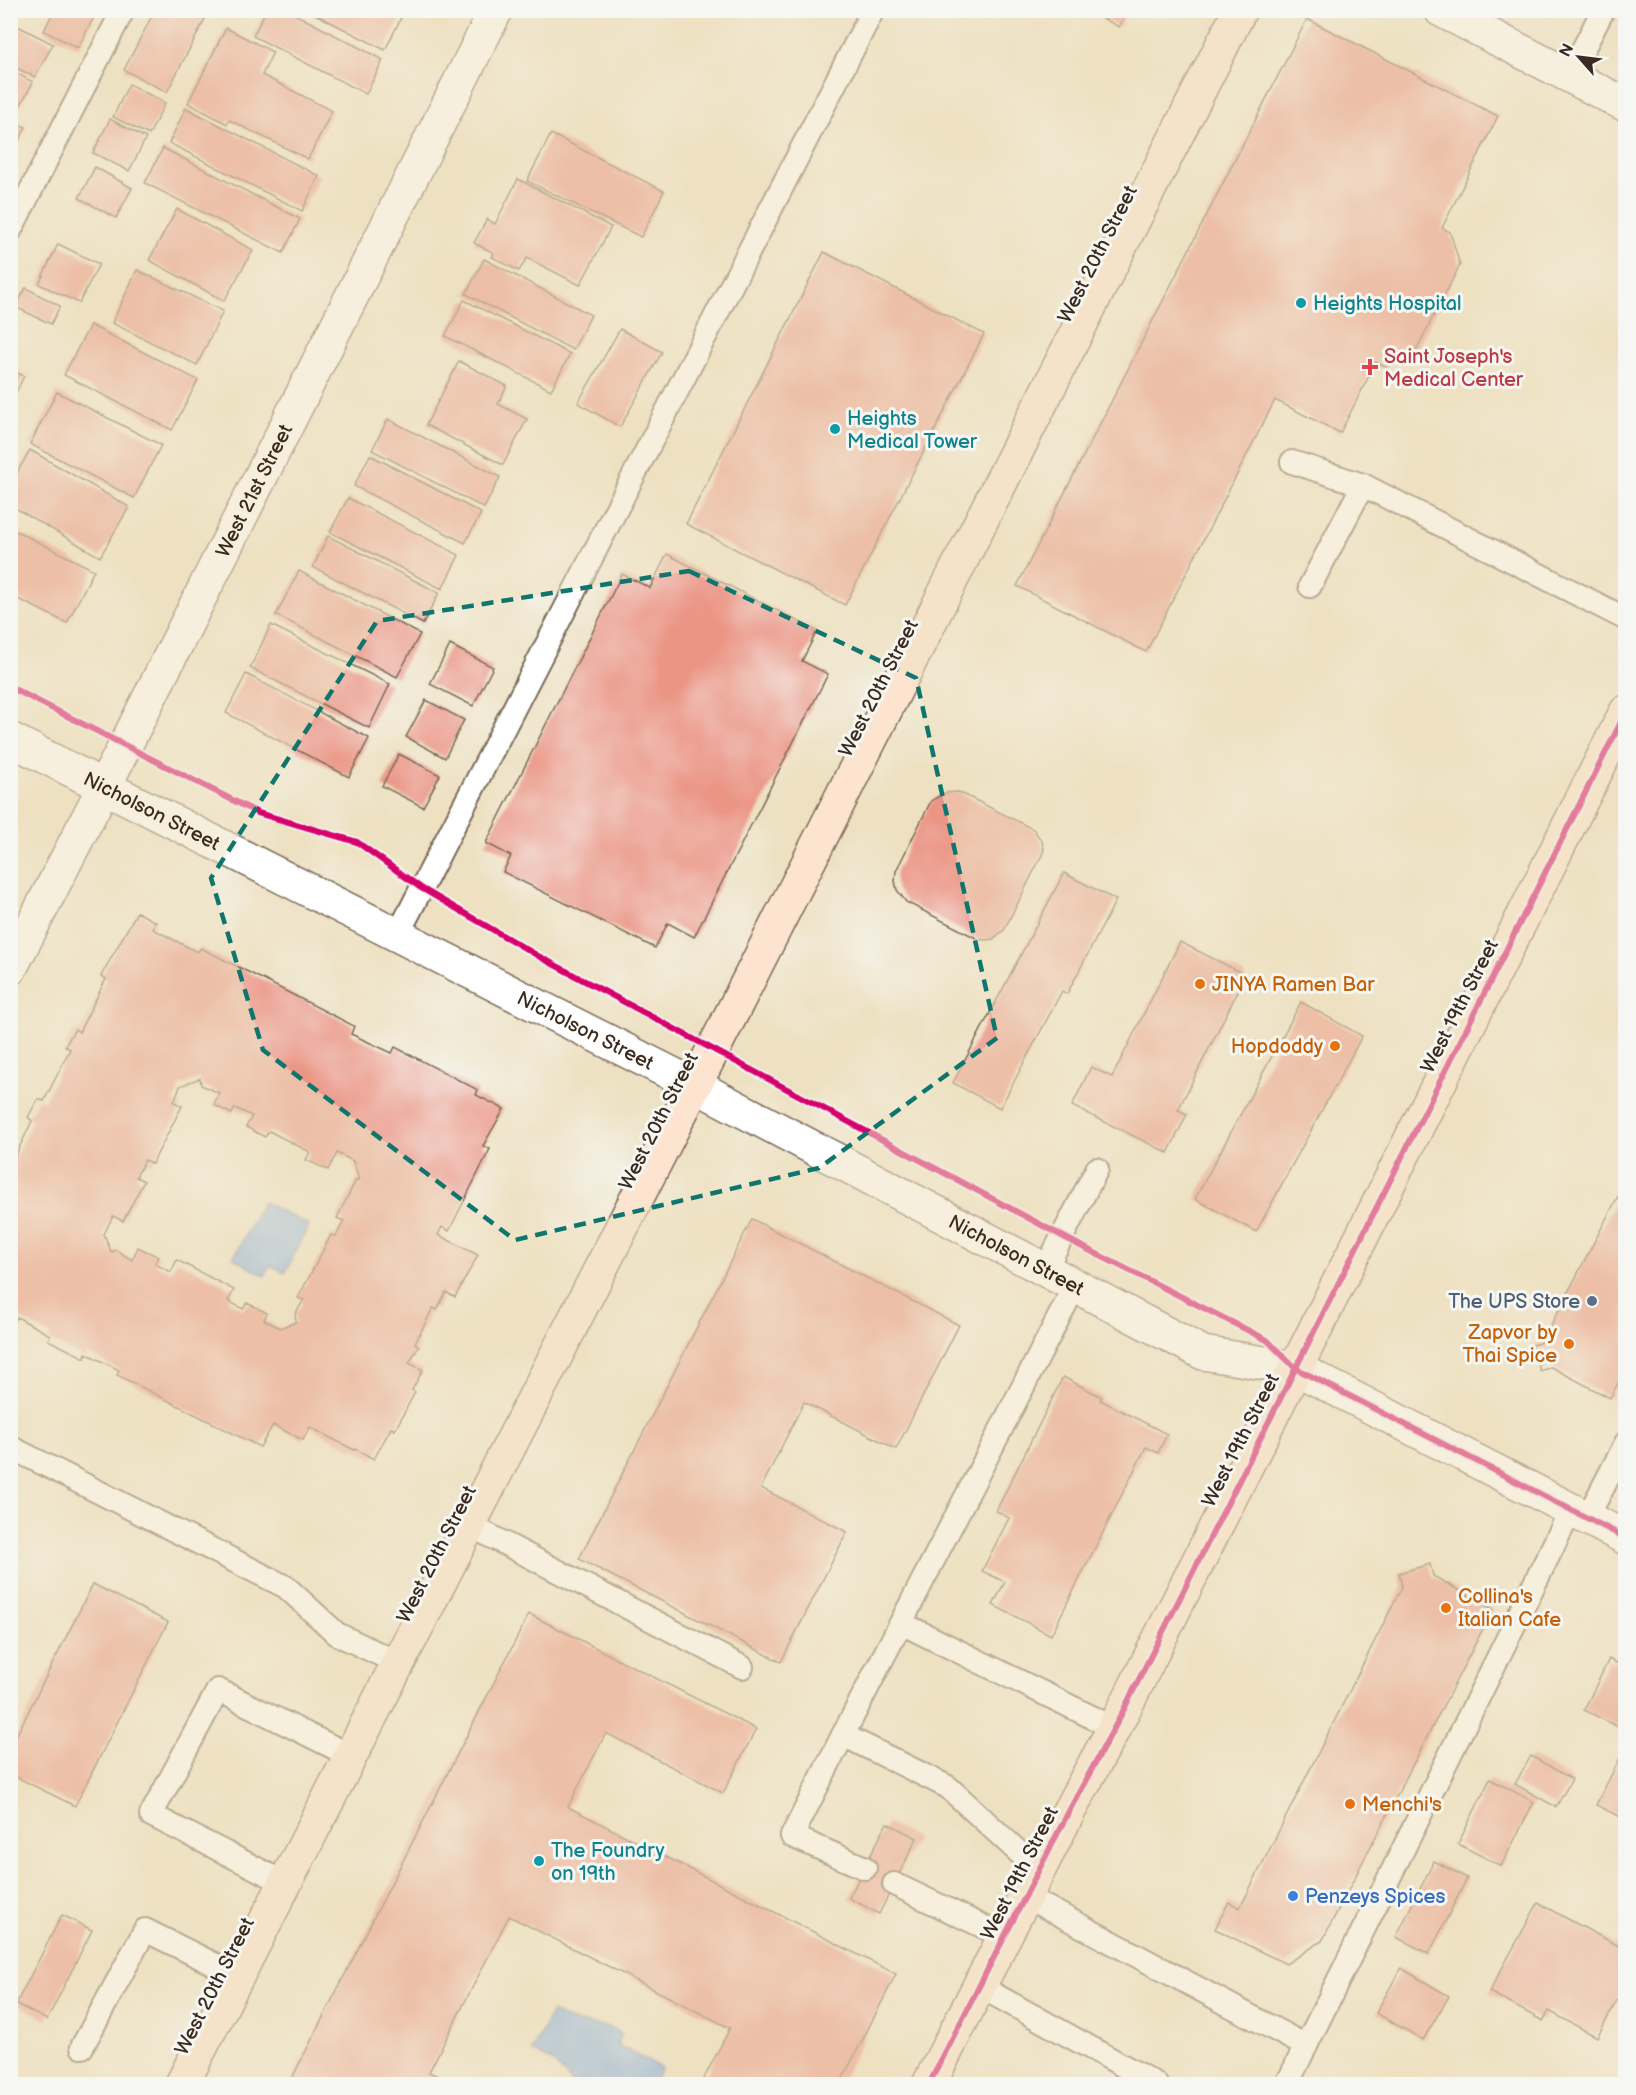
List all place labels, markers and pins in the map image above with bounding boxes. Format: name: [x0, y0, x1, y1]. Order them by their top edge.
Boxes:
place label: Heights Hospital: [1313, 292, 1461, 316]
marker: Heights Hospital: [1294, 296, 1308, 310]
place label: Saint Joseph's Medical Center: [1384, 345, 1524, 392]
marker: Saint Joseph's Medical Center: [1361, 358, 1379, 376]
place label: Heights Medical Tower: [847, 407, 978, 454]
marker: Heights Medical Tower: [828, 422, 842, 436]
place label: JINYA Ramen Bar: [1212, 973, 1375, 997]
marker: JINYA Ramen Bar: [1193, 977, 1207, 991]
place label: Hopdoddy: [1231, 1035, 1323, 1059]
marker: Hopdoddy: [1328, 1039, 1342, 1053]
place label: The UPS Store: [1448, 1290, 1580, 1314]
marker: The UPS Store: [1585, 1294, 1599, 1308]
place label: Zapvor by Thai Spice: [1463, 1321, 1557, 1368]
marker: Zapvor by Thai Spice: [1562, 1337, 1576, 1351]
place label: Collina's Italian Cafe: [1458, 1585, 1561, 1632]
marker: Collina's Italian Cafe: [1439, 1601, 1453, 1615]
place label: Menchi's: [1362, 1793, 1442, 1817]
marker: Menchi's: [1343, 1797, 1357, 1811]
place label: The Foundry on 19th: [551, 1839, 664, 1886]
marker: The Foundry on 19th: [532, 1854, 546, 1868]
place label: Penzeys Spices: [1305, 1885, 1445, 1909]
marker: Penzeys Spices: [1286, 1889, 1300, 1903]

